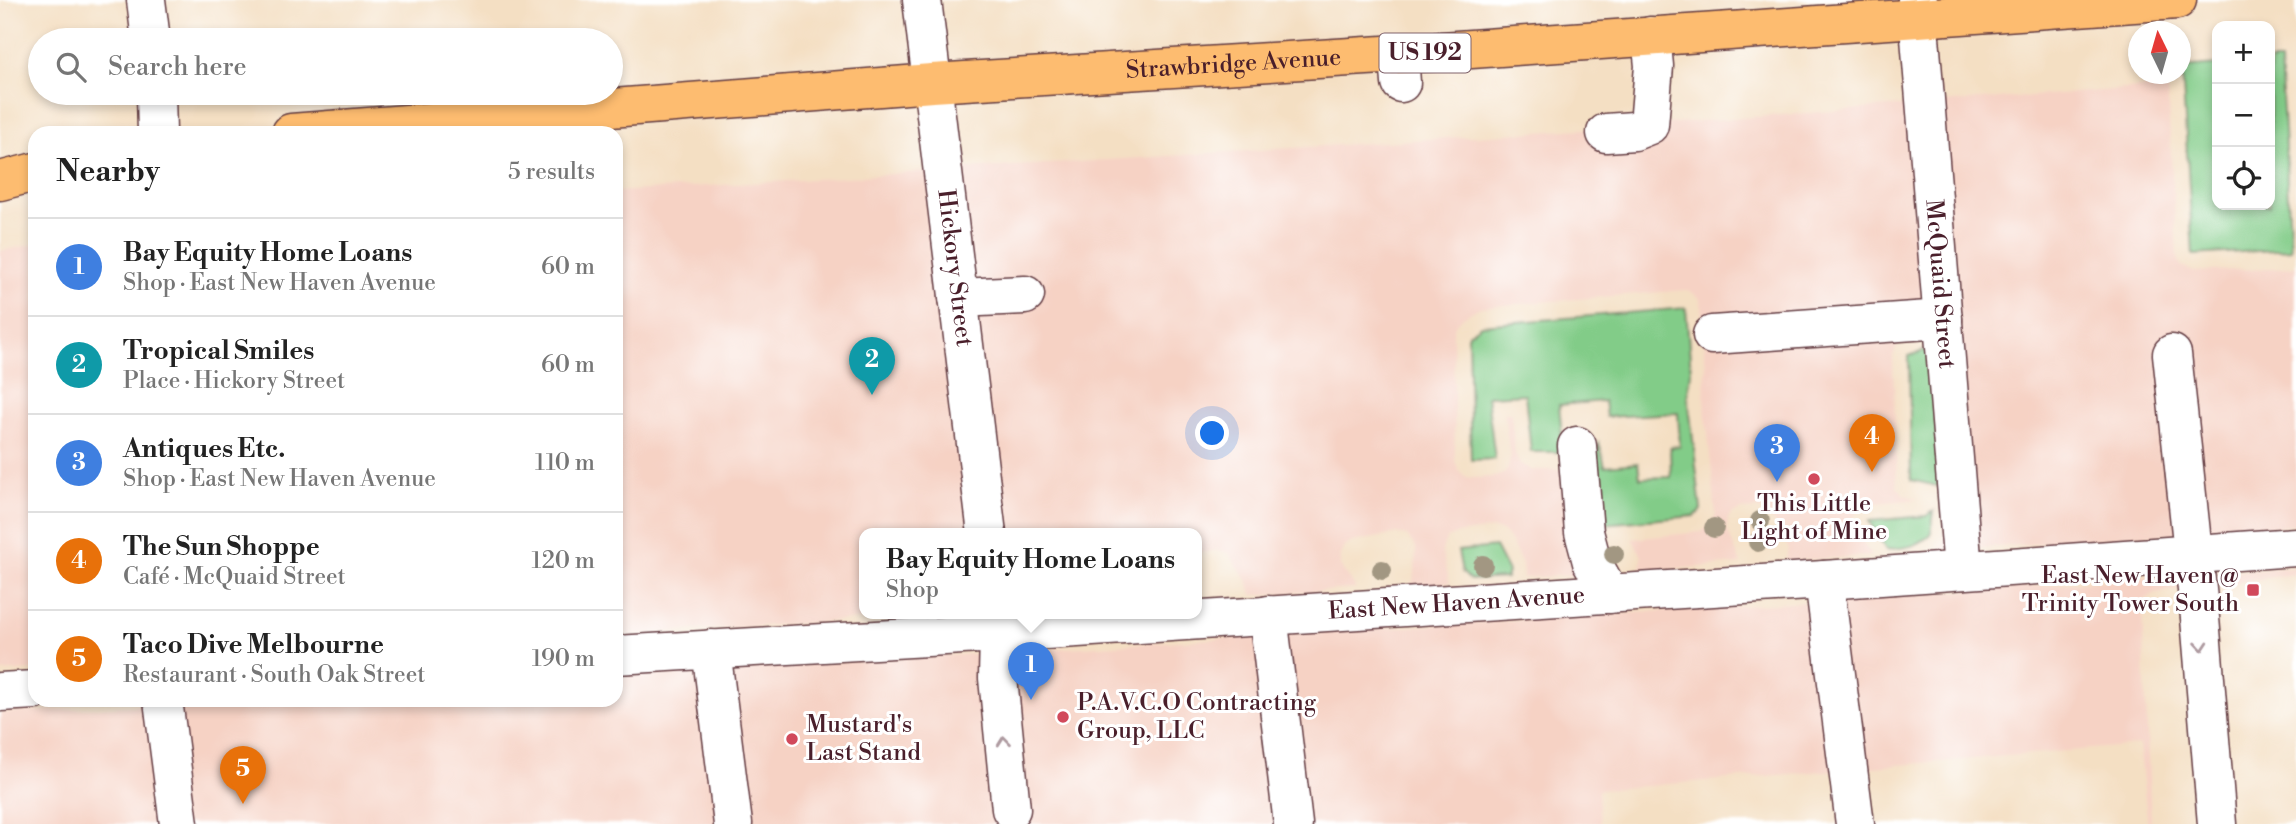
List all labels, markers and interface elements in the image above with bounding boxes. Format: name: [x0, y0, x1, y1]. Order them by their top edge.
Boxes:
north arrow: [2128, 21, 2191, 84]
map controls: [2212, 21, 2275, 210]
button: +: [2212, 21, 2275, 84]
search box: [28, 28, 623, 105]
road number: US 192: [1380, 34, 1470, 72]
street label: Strawbridge Avenue: [1125, 43, 1342, 86]
icon: search: [52, 48, 90, 86]
text: Search here: [108, 51, 247, 83]
button: −: [2212, 84, 2275, 147]
button: locate: [2212, 147, 2275, 210]
text: Nearby: [56, 153, 160, 191]
text: 5 results: [508, 158, 595, 186]
street label: Hickory Street: [930, 188, 979, 349]
street label: McQuaid Street: [1918, 198, 1962, 370]
text: Bay Equity Home Loans: [123, 237, 412, 269]
text: 1: [73, 253, 85, 281]
text: 60 m: [541, 253, 595, 281]
text: Shop · East New Haven Avenue: [123, 269, 436, 297]
text: Tropical Smiles: [123, 335, 314, 367]
pin: 2: [849, 337, 895, 395]
text: 2: [72, 351, 86, 379]
text: 60 m: [541, 351, 595, 379]
text: Place · Hickory Street: [123, 367, 345, 395]
pin: 4: [1849, 414, 1895, 472]
your location: [1195, 416, 1229, 450]
pin: 3: [1754, 424, 1800, 482]
text: Antiques Etc.: [123, 433, 285, 465]
text: 3: [72, 449, 86, 477]
text: 110 m: [535, 449, 595, 477]
text: Shop · East New Haven Avenue: [123, 465, 436, 493]
marker: This Little Light of Mine: [1806, 471, 1822, 487]
place label: This Little Light of Mine: [1741, 489, 1887, 547]
popup: [859, 528, 1202, 619]
text: The Sun Shoppe: [123, 531, 320, 563]
text: Bay Equity Home Loans: [886, 544, 1175, 576]
text: 4: [71, 547, 87, 575]
text: 120 m: [531, 547, 595, 575]
place label: East New Haven @ Trinity Tower South: [2022, 561, 2239, 619]
text: Café · McQuaid Street: [123, 563, 346, 591]
text: Shop: [886, 576, 939, 604]
street label: East New Haven Avenue: [1327, 580, 1586, 627]
marker: East New Haven @ Trinity Tower South: [2245, 582, 2261, 598]
text: Taco Dive Melbourne: [123, 629, 384, 661]
one-way arrow: [2194, 641, 2209, 652]
pin: 1: [1008, 642, 1054, 700]
text: 5: [72, 645, 86, 673]
text: 190 m: [532, 645, 595, 673]
text: Restaurant · South Oak Street: [123, 661, 425, 689]
place label: P.A.V.C.O Contracting Group, LLC: [1077, 688, 1317, 746]
marker: P.A.V.C.O Contracting Group, LLC: [1055, 709, 1071, 725]
place label: Mustard's Last Stand: [806, 710, 921, 768]
marker: Mustard's Last Stand: [784, 731, 800, 747]
one-way arrow: [997, 736, 1012, 747]
pin: 5: [220, 746, 266, 804]

